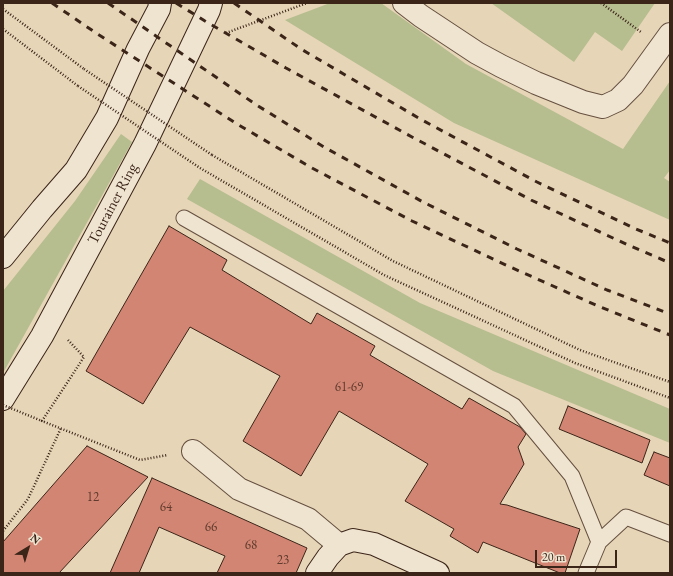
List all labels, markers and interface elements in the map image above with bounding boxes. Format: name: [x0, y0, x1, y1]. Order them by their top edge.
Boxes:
street label: Tourainer Ring: [84, 160, 142, 248]
house number: 61-69: [335, 379, 363, 395]
house number: 12: [87, 489, 99, 505]
house number: 64: [160, 499, 172, 515]
house number: 66: [205, 519, 217, 535]
north arrow: [8, 528, 48, 568]
text: N: [28, 530, 43, 547]
house number: 68: [245, 537, 257, 553]
scale bar: [537, 542, 619, 568]
text: 20 m: [542, 549, 565, 565]
house number: 23: [277, 552, 289, 568]

